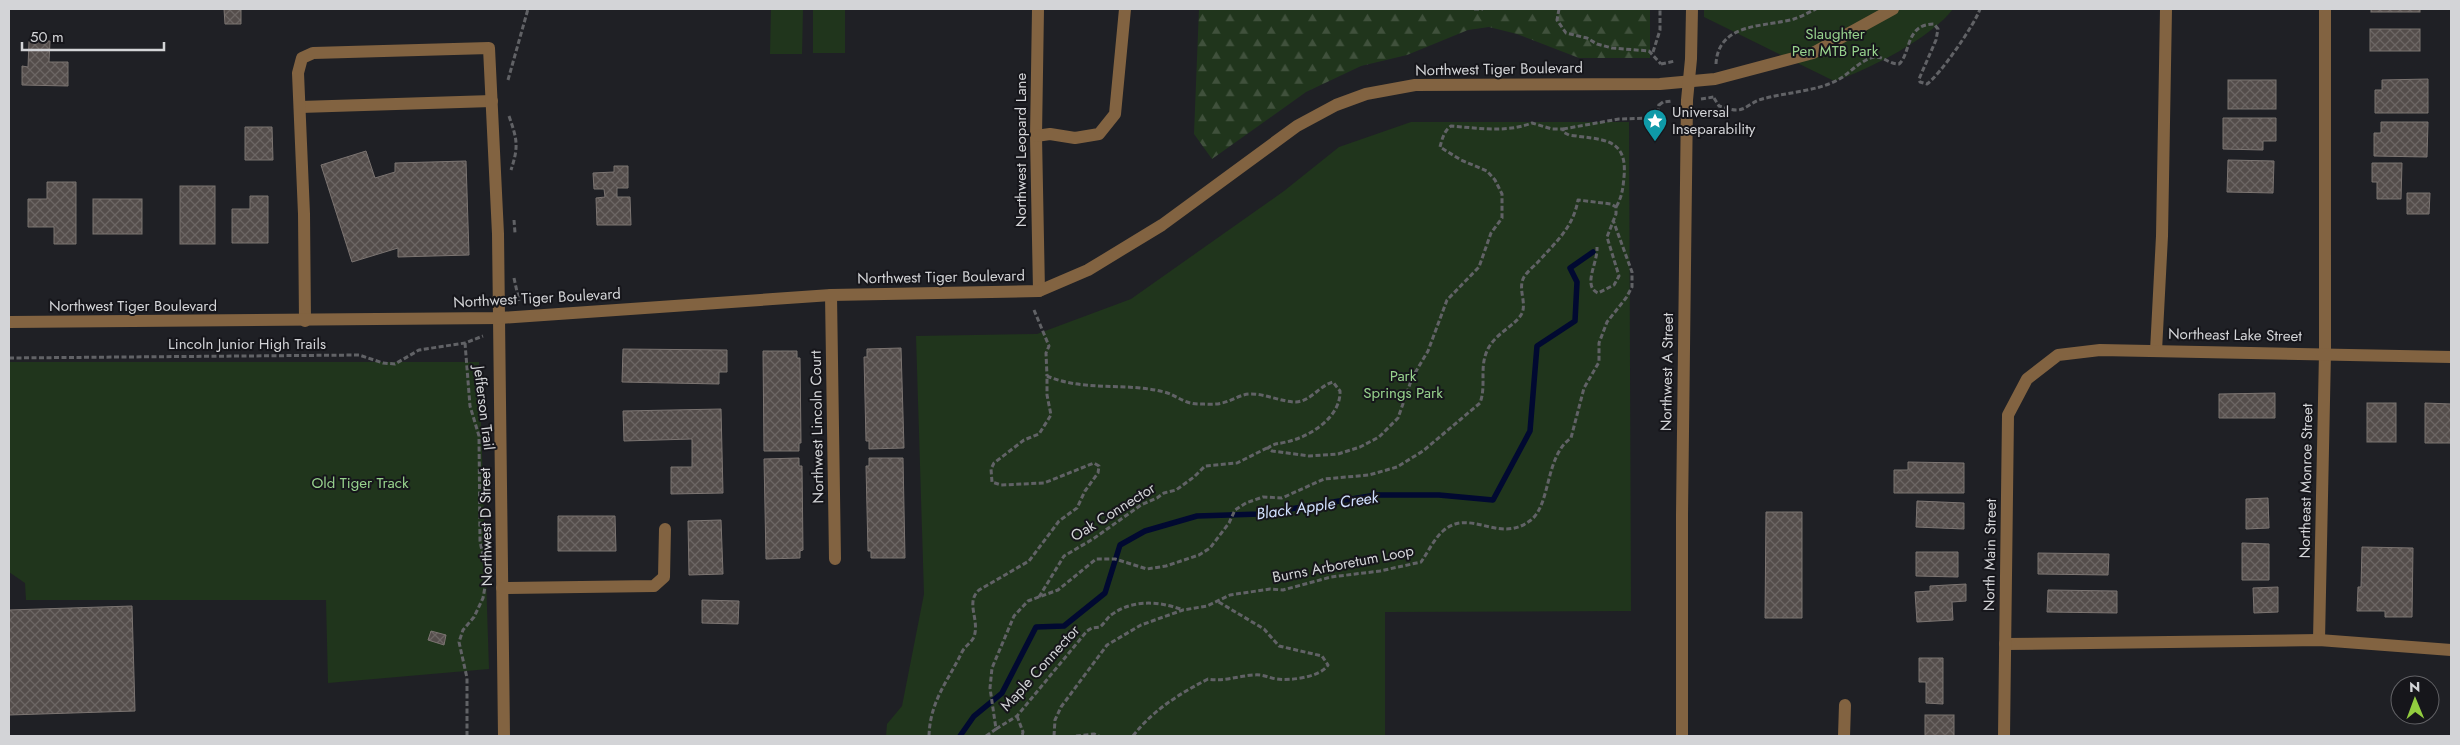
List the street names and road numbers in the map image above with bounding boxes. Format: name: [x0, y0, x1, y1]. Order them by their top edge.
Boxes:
street label: Northwest Tiger Boulevard: [1415, 57, 1583, 81]
street label: Northwest Leopard Lane: [1010, 73, 1032, 227]
street label: Northwest Tiger Boulevard: [857, 265, 1025, 289]
street label: Northwest Tiger Boulevard: [453, 283, 621, 313]
street label: Northwest Tiger Boulevard: [49, 295, 217, 317]
street label: Northwest A Street: [1655, 312, 1679, 431]
street label: Northeast Lake Street: [2168, 323, 2303, 347]
street label: Lincoln Junior High Trails: [168, 333, 326, 355]
street label: Northwest Lincoln Court: [805, 350, 829, 504]
street label: Jefferson Trail: [468, 363, 500, 451]
street label: Northeast Monroe Street: [2294, 403, 2318, 559]
street label: Northwest D Street: [474, 467, 498, 587]
street label: Oak Connector: [1066, 477, 1160, 547]
street label: North Main Street: [1978, 498, 2002, 611]
street label: Burns Arboretum Loop: [1270, 539, 1416, 588]
street label: Maple Connector: [995, 619, 1085, 716]

